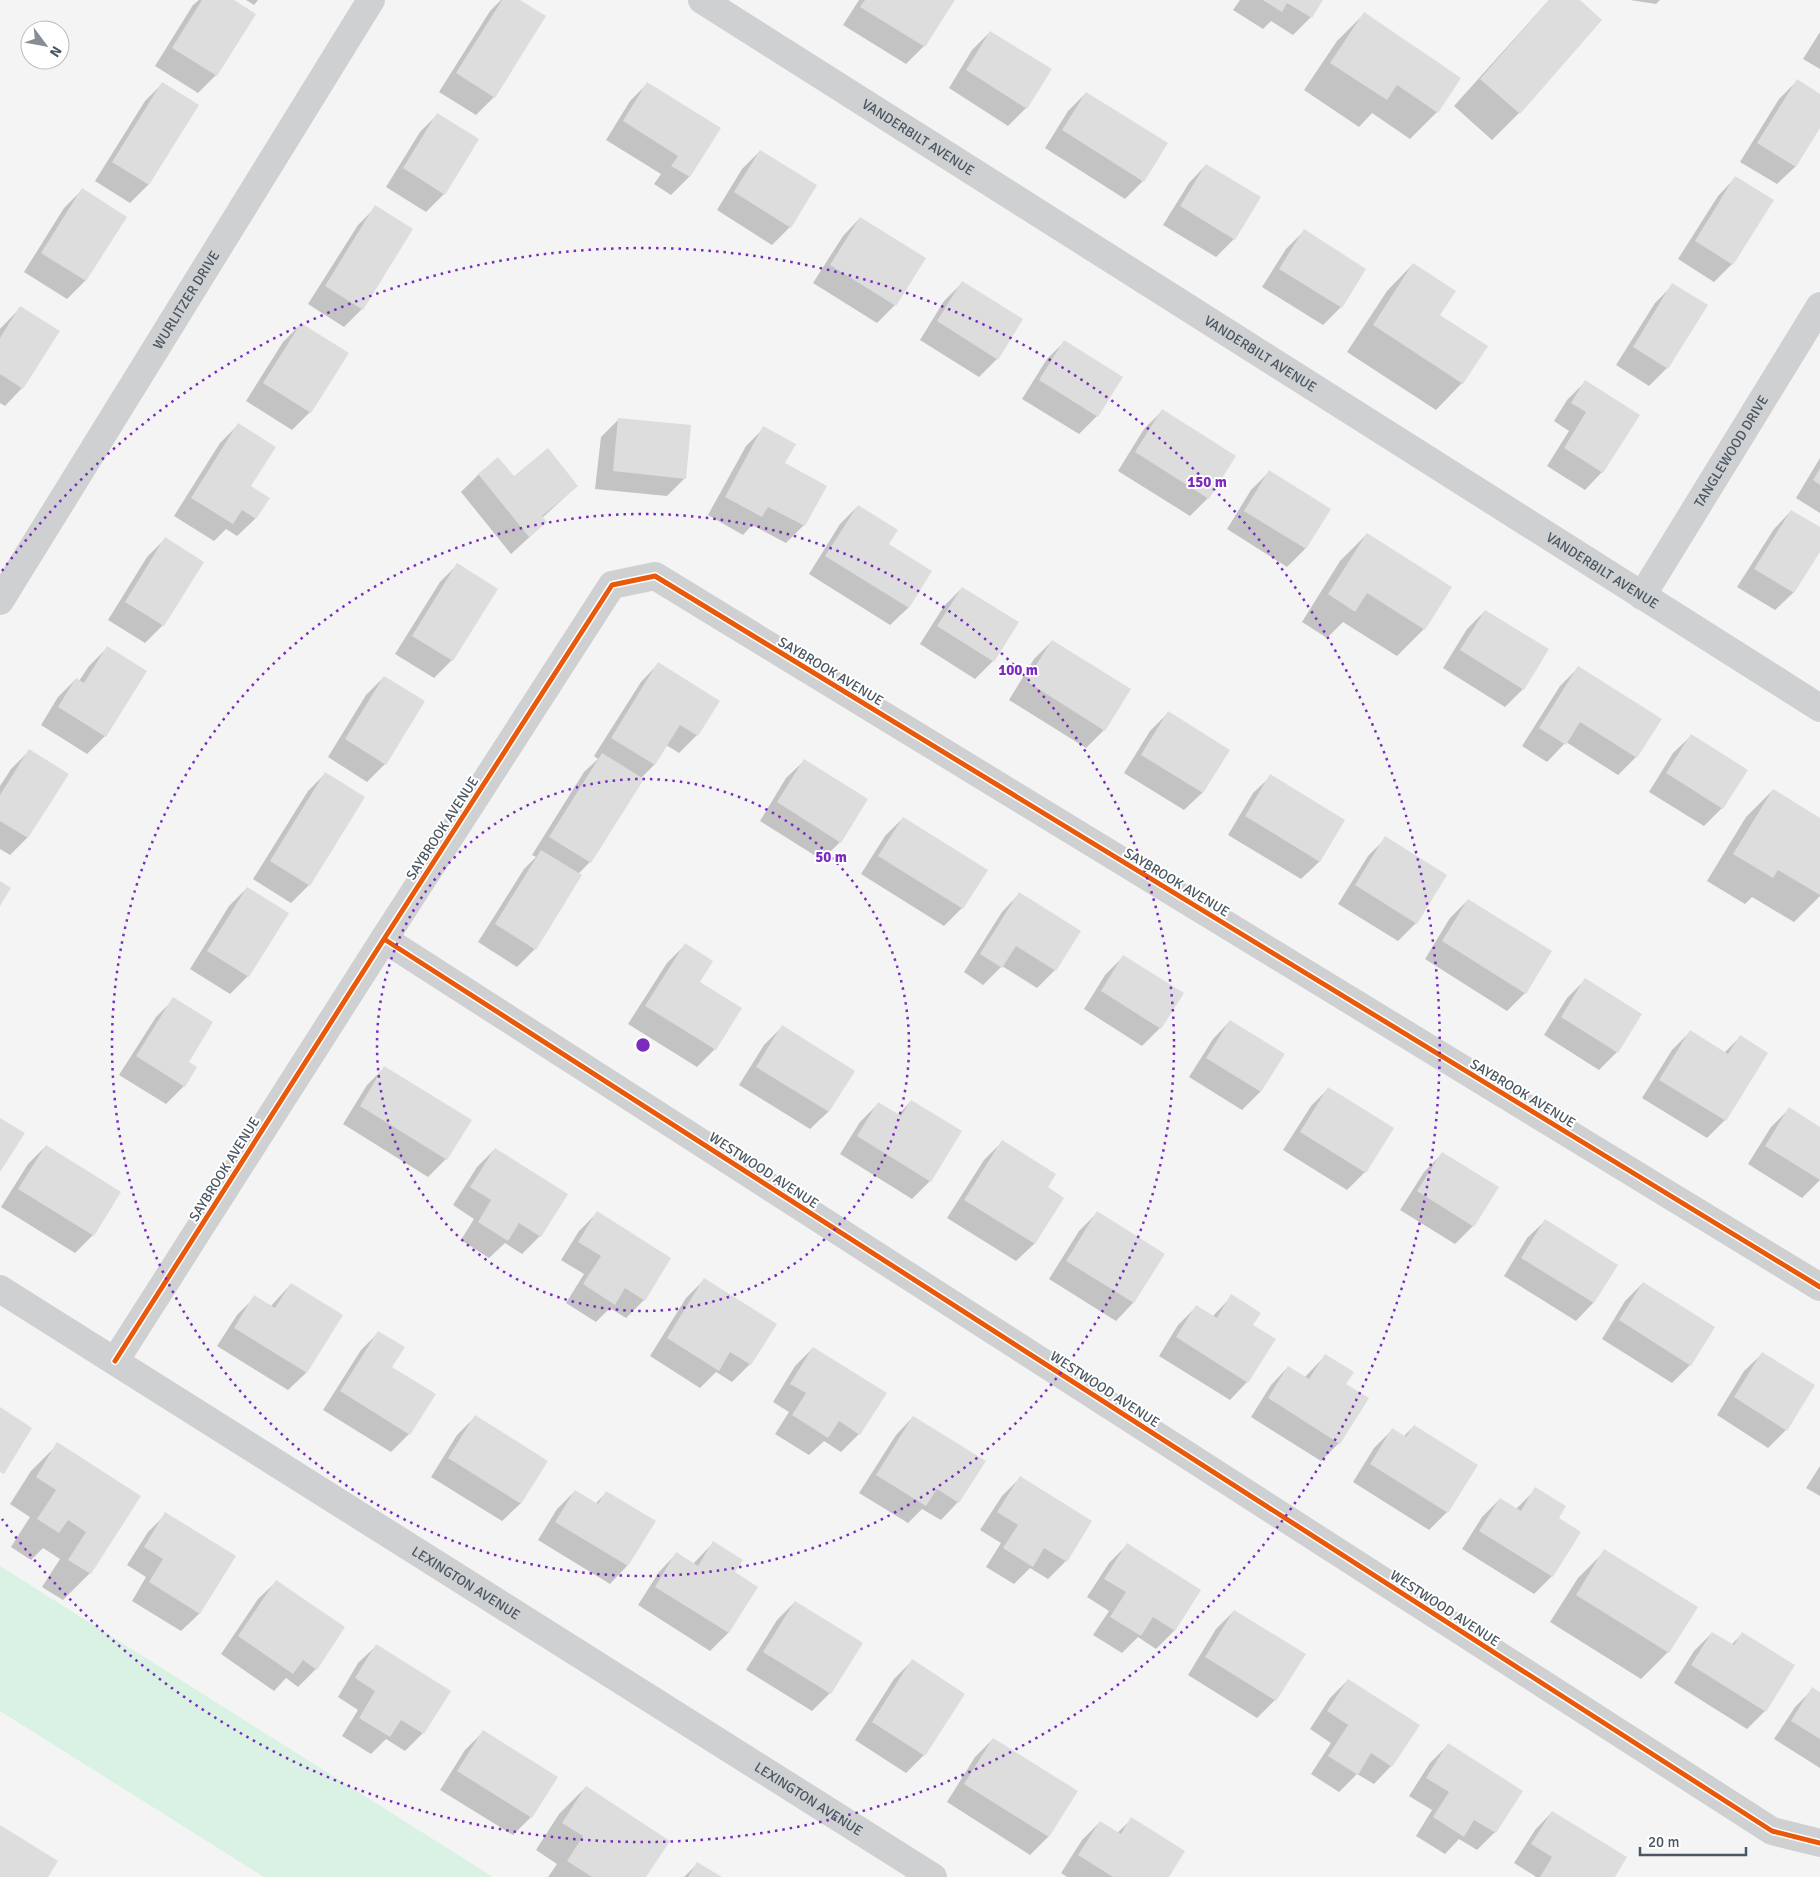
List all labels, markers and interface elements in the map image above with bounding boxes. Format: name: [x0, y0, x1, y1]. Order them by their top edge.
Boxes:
north arrow: [20, 20, 70, 70]
text: N: [46, 43, 65, 60]
street label: VANDERBILT AVENUE: [859, 95, 977, 179]
street label: WURLITZER DRIVE: [150, 248, 223, 352]
street label: VANDERBILT AVENUE: [1201, 312, 1320, 396]
street label: TANGLEWOOD DRIVE: [1691, 392, 1772, 510]
text: 150 m: [1187, 473, 1227, 491]
street label: VANDERBILT AVENUE: [1543, 529, 1662, 613]
street label: SAYBROOK AVENUE: [775, 633, 887, 710]
text: 100 m: [998, 661, 1038, 679]
street label: SAYBROOK AVENUE: [403, 773, 482, 883]
street label: SAYBROOK AVENUE: [1121, 844, 1233, 921]
text: 50 m: [815, 848, 847, 866]
centre of rings: [634, 1036, 652, 1054]
street label: SAYBROOK AVENUE: [1467, 1055, 1579, 1132]
street label: SAYBROOK AVENUE: [185, 1114, 263, 1225]
street label: WESTWOOD AVENUE: [706, 1129, 822, 1212]
street label: WESTWOOD AVENUE: [1047, 1348, 1163, 1431]
street label: LEXINGTON AVENUE: [408, 1543, 523, 1624]
street label: WESTWOOD AVENUE: [1387, 1567, 1503, 1650]
street label: LEXINGTON AVENUE: [751, 1759, 866, 1840]
scale bar: [1640, 1824, 1746, 1856]
text: 20 m: [1648, 1833, 1679, 1851]

